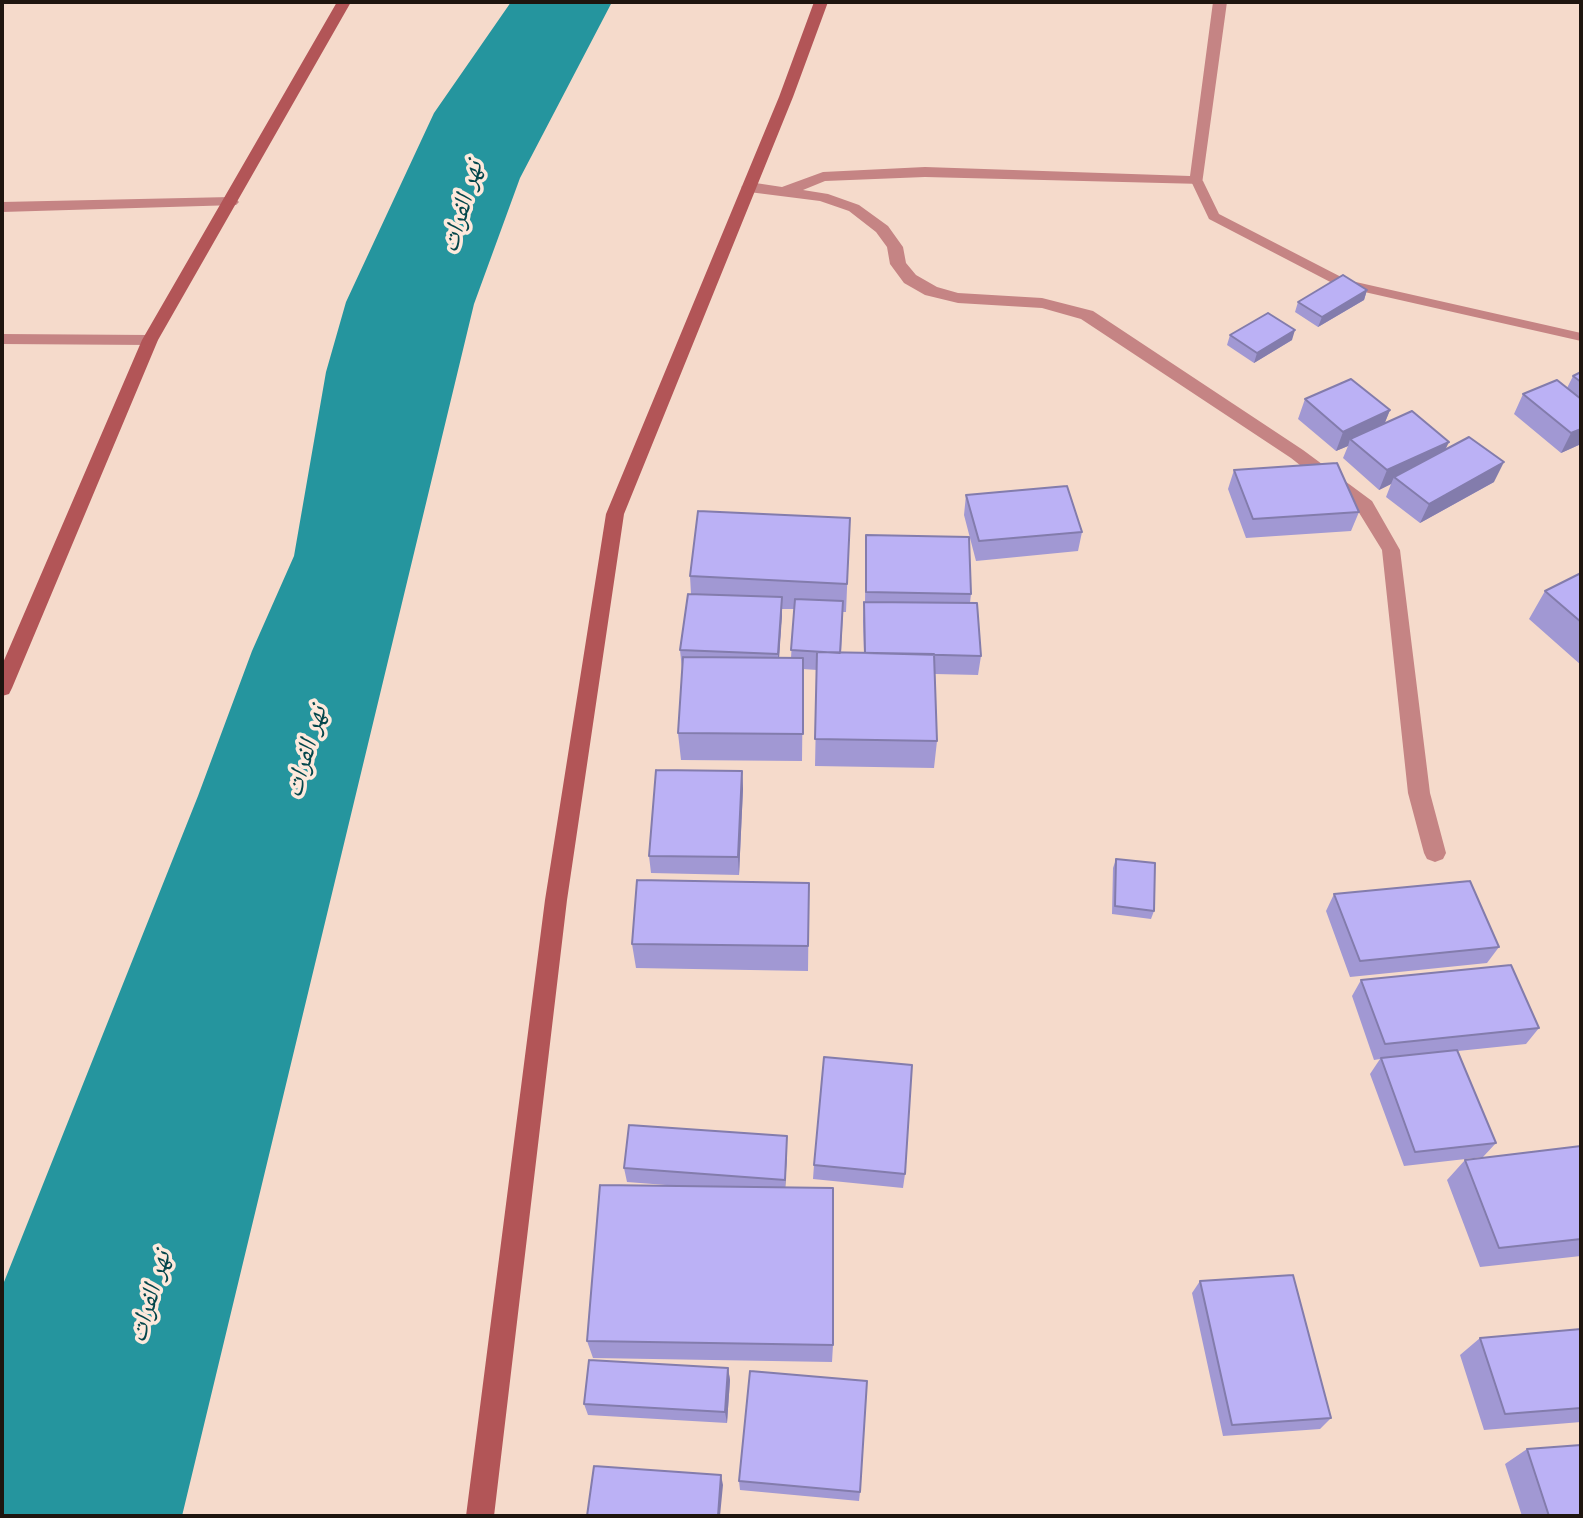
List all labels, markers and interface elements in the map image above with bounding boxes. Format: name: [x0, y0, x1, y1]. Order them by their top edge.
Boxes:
water label: نهر الفرات: [435, 158, 491, 256]
water label: نهر الفرات: [279, 703, 335, 801]
water label: نهر الفرات: [123, 1248, 179, 1346]

